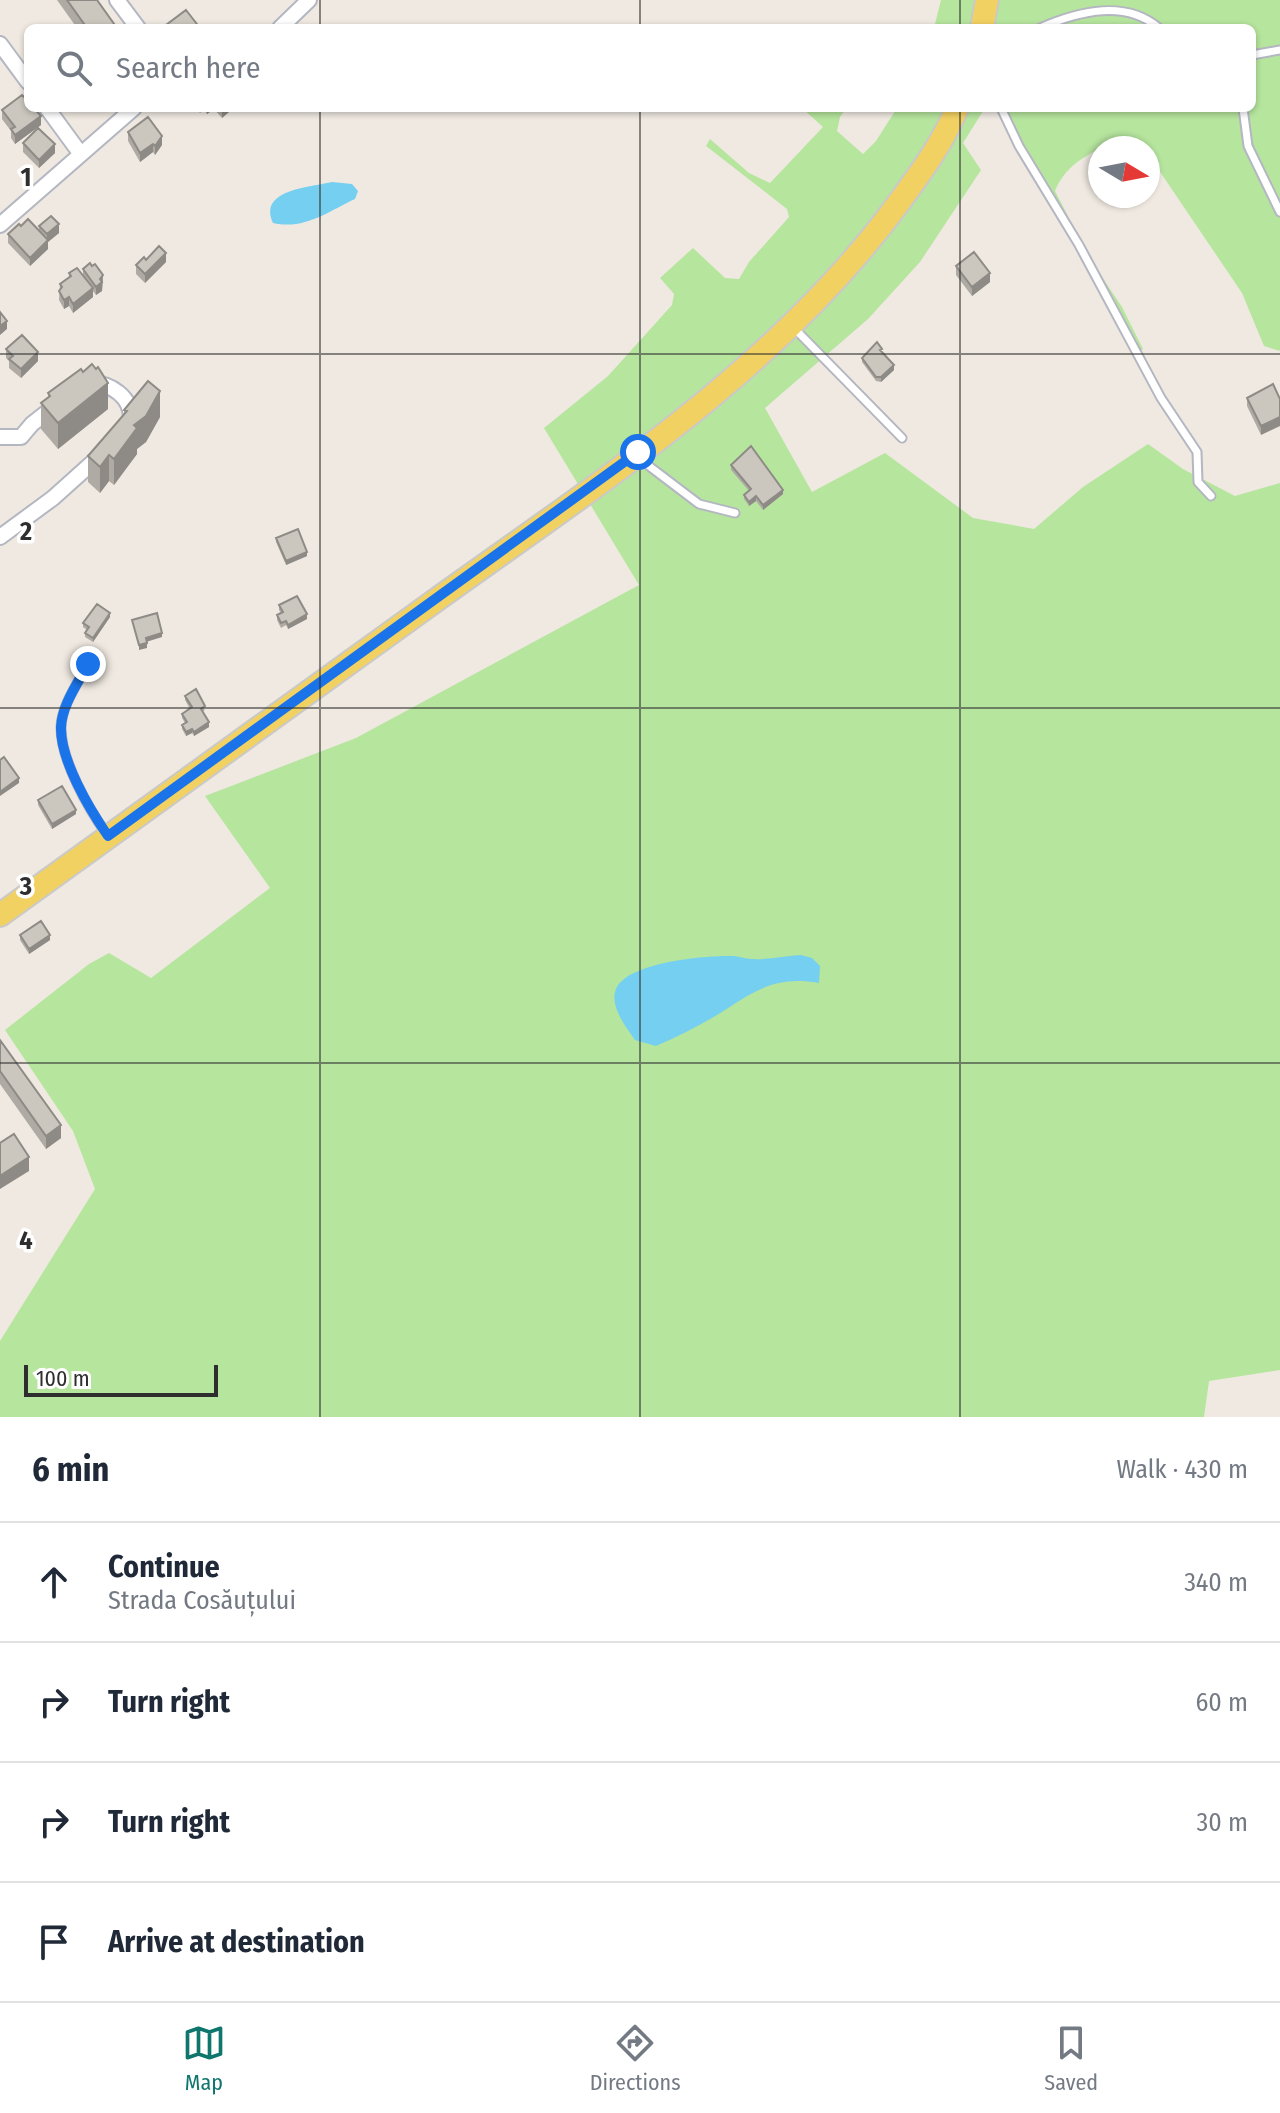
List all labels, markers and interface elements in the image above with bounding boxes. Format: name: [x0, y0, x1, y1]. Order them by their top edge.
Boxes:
search box: [24, 24, 1256, 112]
icon: search: [52, 46, 96, 90]
text: Search here: [116, 50, 261, 86]
north arrow: [1088, 136, 1160, 208]
text: 1: [21, 162, 32, 193]
route start: [620, 434, 656, 470]
text: 2: [19, 516, 32, 547]
route end: [70, 646, 106, 682]
text: 3: [19, 871, 32, 902]
text: 4: [19, 1225, 33, 1256]
scale bar: [24, 1361, 218, 1397]
text: 100 m: [36, 1365, 90, 1392]
text: 6 min: [32, 1449, 109, 1490]
text: Walk · 430 m: [1117, 1454, 1248, 1485]
text: Continue: [108, 1549, 220, 1585]
icon: ahead: [32, 1560, 76, 1604]
text: 340 m: [1184, 1567, 1248, 1598]
text: Strada Cosăuțului: [108, 1585, 296, 1616]
icon: right: [32, 1680, 76, 1724]
text: Turn right: [108, 1684, 230, 1720]
text: 60 m: [1195, 1687, 1248, 1718]
icon: right: [32, 1800, 76, 1844]
text: Turn right: [108, 1804, 230, 1840]
text: 30 m: [1197, 1807, 1248, 1838]
icon: arrive: [32, 1920, 76, 1964]
text: Arrive at destination: [108, 1924, 365, 1960]
tab: Map: [182, 2021, 226, 2096]
tab: Directions: [590, 2021, 681, 2096]
tab: Saved: [1044, 2021, 1098, 2096]

